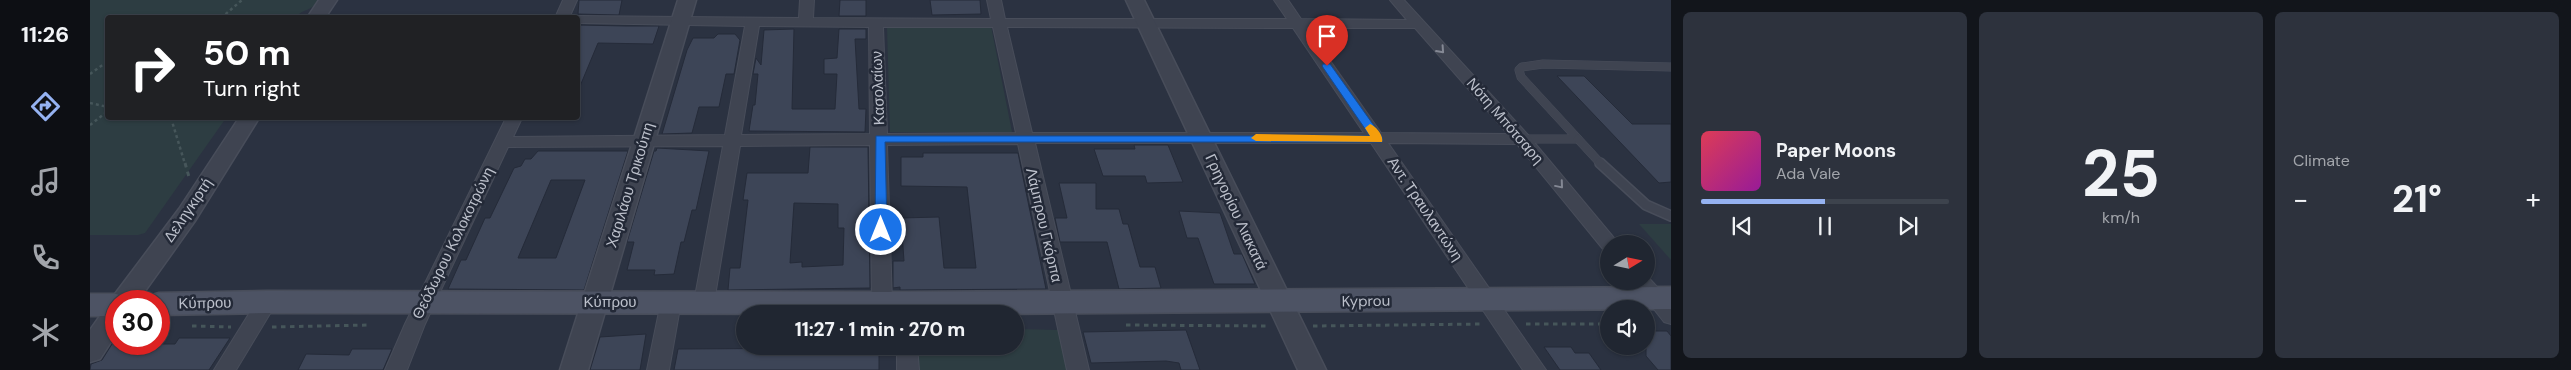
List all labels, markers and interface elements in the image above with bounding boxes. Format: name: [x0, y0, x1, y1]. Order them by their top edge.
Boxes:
pin: [1306, 15, 1348, 66]
text: 11:26: [21, 20, 69, 49]
icon: arrive: [1313, 22, 1341, 50]
text: 50 m: [203, 30, 291, 76]
icon: right: [120, 35, 185, 100]
one-way arrow: [1436, 44, 1445, 53]
street label: Κασολαίων: [867, 51, 889, 125]
text: Turn right: [203, 74, 300, 103]
street label: Νότη Μπότσαρη: [1462, 74, 1548, 168]
icon: directions: [28, 89, 63, 124]
street label: Χαριλάου Τρικούπη: [601, 120, 659, 250]
text: 25: [2082, 132, 2160, 216]
text: Paper Moons: [1776, 138, 1896, 163]
text: Climate: [2293, 150, 2350, 171]
street label: Γρηγορίου Λιακατά: [1200, 151, 1272, 274]
street label: Αντ. Τραυλαντώνη: [1383, 153, 1467, 265]
text: Ada Vale: [1776, 163, 1840, 184]
icon: music: [28, 164, 63, 199]
street label: Θεόδωρου Κολοκοτρώνη: [407, 164, 499, 322]
street label: Λάμπρου Γκόρπα: [1021, 166, 1067, 285]
street label: Δεληγκιρτή: [159, 174, 217, 246]
text: 21°: [2392, 174, 2442, 224]
one-way arrow: [1555, 179, 1564, 188]
text: −: [2293, 181, 2308, 218]
text: +: [2526, 181, 2541, 218]
position arrow: [854, 203, 906, 255]
text: km/h: [2102, 207, 2140, 228]
icon: previous: [1728, 212, 1756, 240]
icon: pause: [1811, 212, 1839, 240]
icon: next: [1894, 212, 1922, 240]
north arrow: [1600, 235, 1655, 290]
map controls: [1600, 235, 1655, 355]
icon: phone: [28, 240, 63, 275]
speed limit sign: 30: [105, 290, 170, 355]
street label: Kyprou: [1342, 291, 1390, 311]
street label: Κύπρου: [584, 292, 636, 312]
street label: Κύπρου: [178, 293, 232, 313]
button: sound: [1600, 300, 1655, 355]
icon: climate: [28, 315, 63, 350]
text: 11:27 · 1 min · 270 m: [795, 317, 965, 342]

